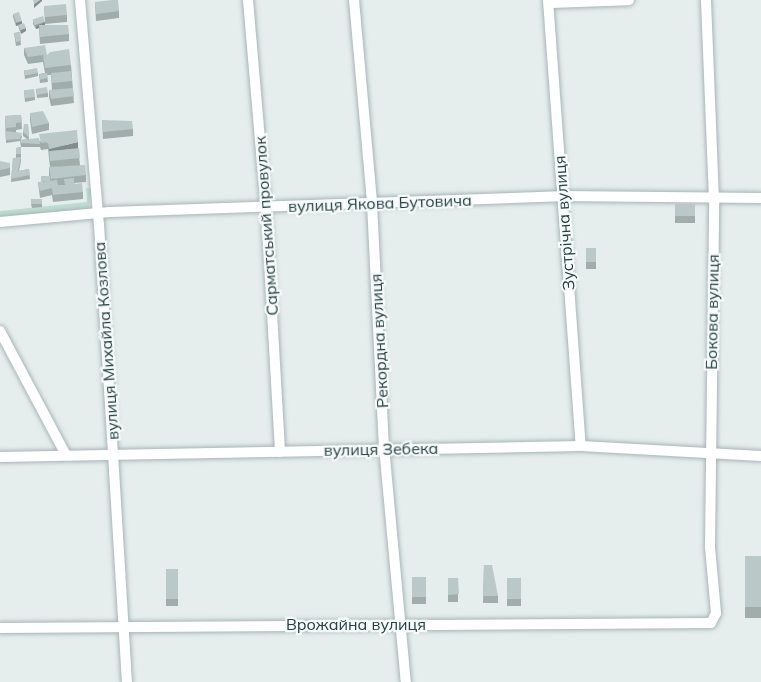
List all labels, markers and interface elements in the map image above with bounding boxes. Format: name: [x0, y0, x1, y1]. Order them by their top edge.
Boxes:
street label: Сарматський провулок: [250, 136, 282, 316]
street label: Зустрічна вулиця: [550, 155, 578, 291]
street label: вулиця Якова Бутовича: [288, 190, 472, 216]
street label: вулиця Михайла Козлова: [90, 241, 122, 441]
street label: Бокова вулиця: [701, 254, 723, 370]
street label: Рекордна вулиця: [366, 273, 392, 409]
street label: вулиця Зебека: [324, 438, 438, 460]
street label: Врожайна вулиця: [286, 614, 426, 634]

